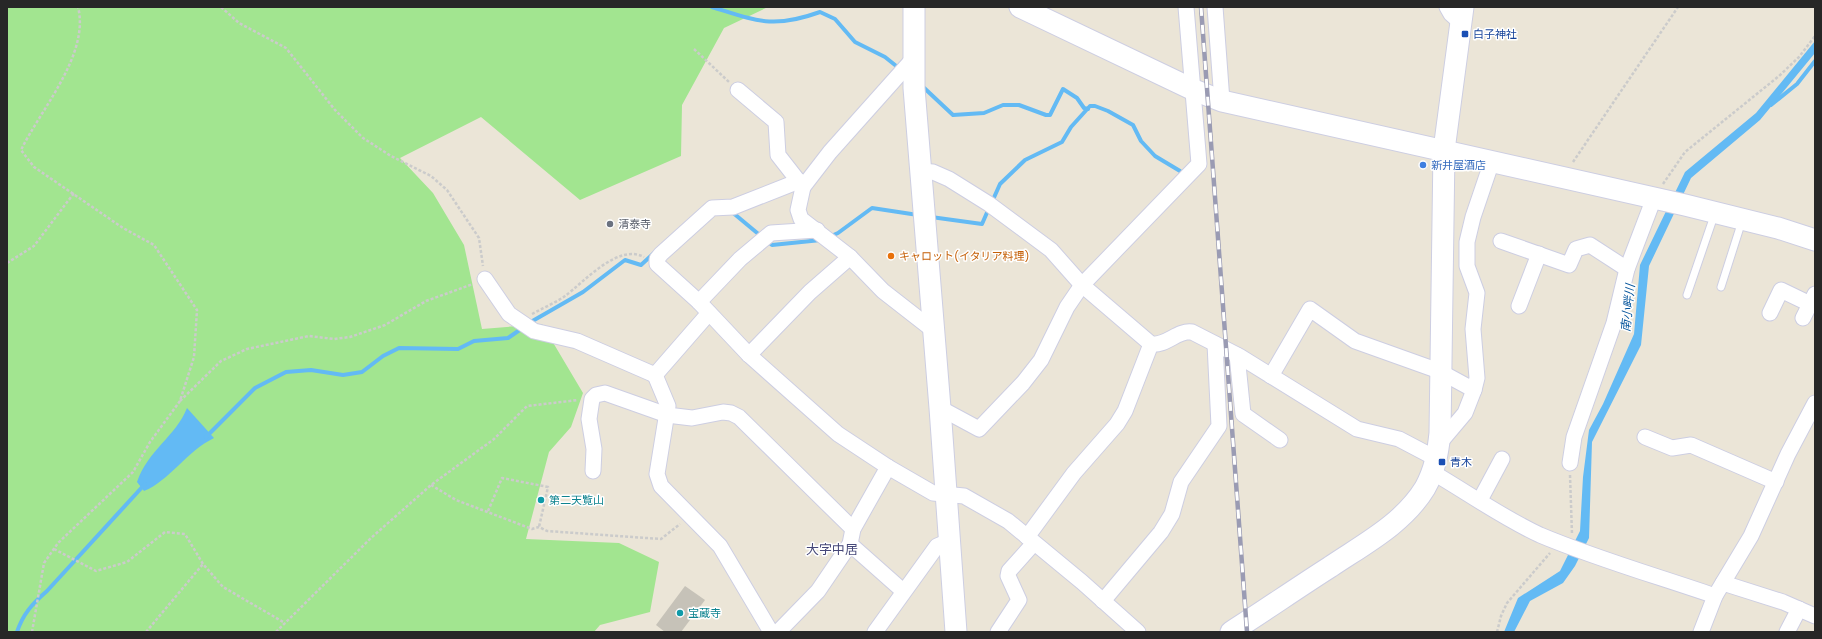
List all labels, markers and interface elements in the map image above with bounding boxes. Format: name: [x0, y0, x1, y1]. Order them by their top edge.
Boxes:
place label: 白子神社: [1473, 26, 1517, 42]
marker: 白子神社: [1460, 29, 1470, 39]
place label: 新井屋酒店: [1431, 157, 1486, 173]
marker: 新井屋酒店: [1418, 160, 1428, 170]
place label: 清泰寺: [618, 216, 651, 232]
marker: 清泰寺: [605, 219, 615, 229]
place label: キャロット(イタリア料理): [899, 248, 1030, 264]
marker: キャロット(イタリア料理): [886, 251, 896, 261]
water label: 南小畔川: [1617, 281, 1639, 333]
place label: 青木: [1450, 454, 1472, 470]
marker: 青木: [1437, 457, 1447, 467]
place label: 第二天覧山: [549, 492, 604, 508]
marker: 第二天覧山: [536, 495, 546, 505]
district label: 大字中居: [806, 540, 858, 559]
place label: 宝蔵寺: [688, 605, 721, 621]
marker: 宝蔵寺: [675, 608, 685, 618]

